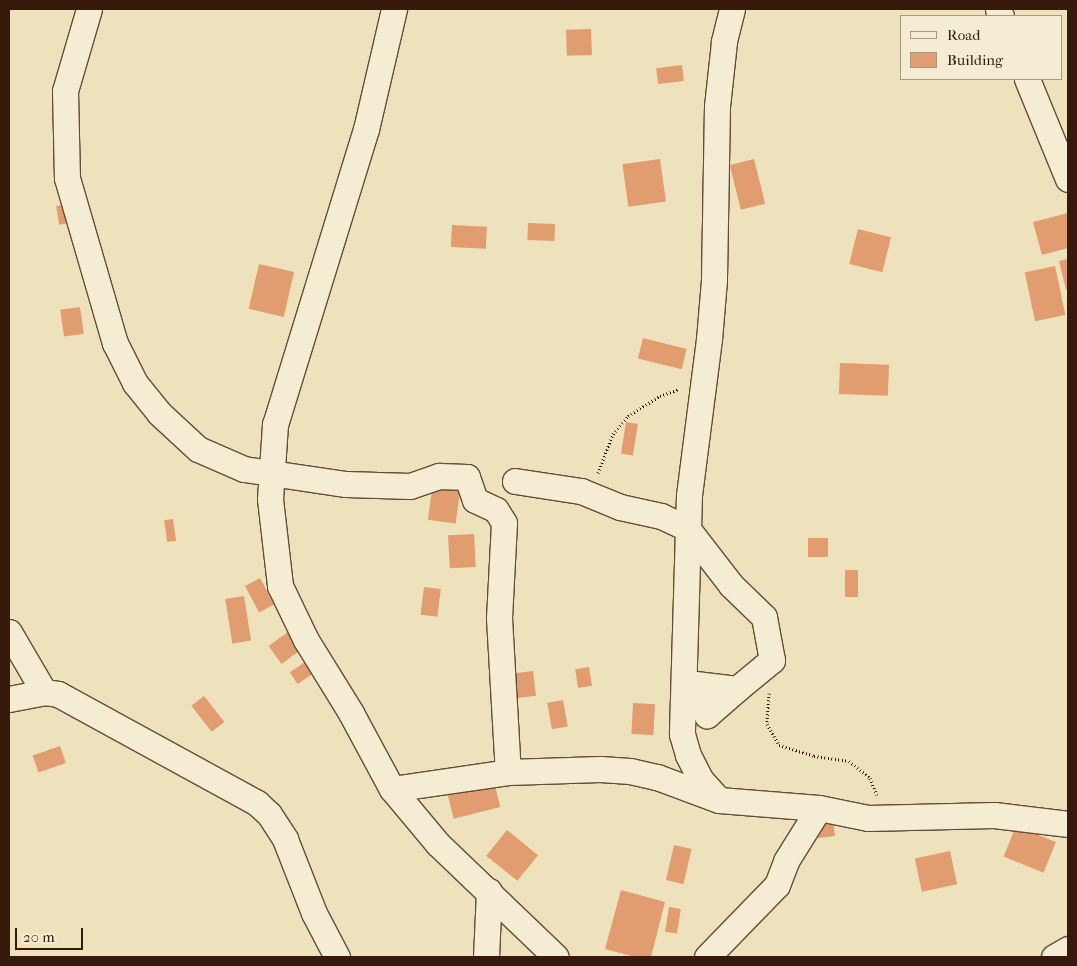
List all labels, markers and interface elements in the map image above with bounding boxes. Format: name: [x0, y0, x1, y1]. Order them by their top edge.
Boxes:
legend: [900, 15, 1062, 80]
text: Road: [947, 26, 980, 44]
text: Building: [947, 51, 1003, 69]
scale bar: [18, 918, 85, 950]
text: 20 m: [23, 928, 55, 946]

